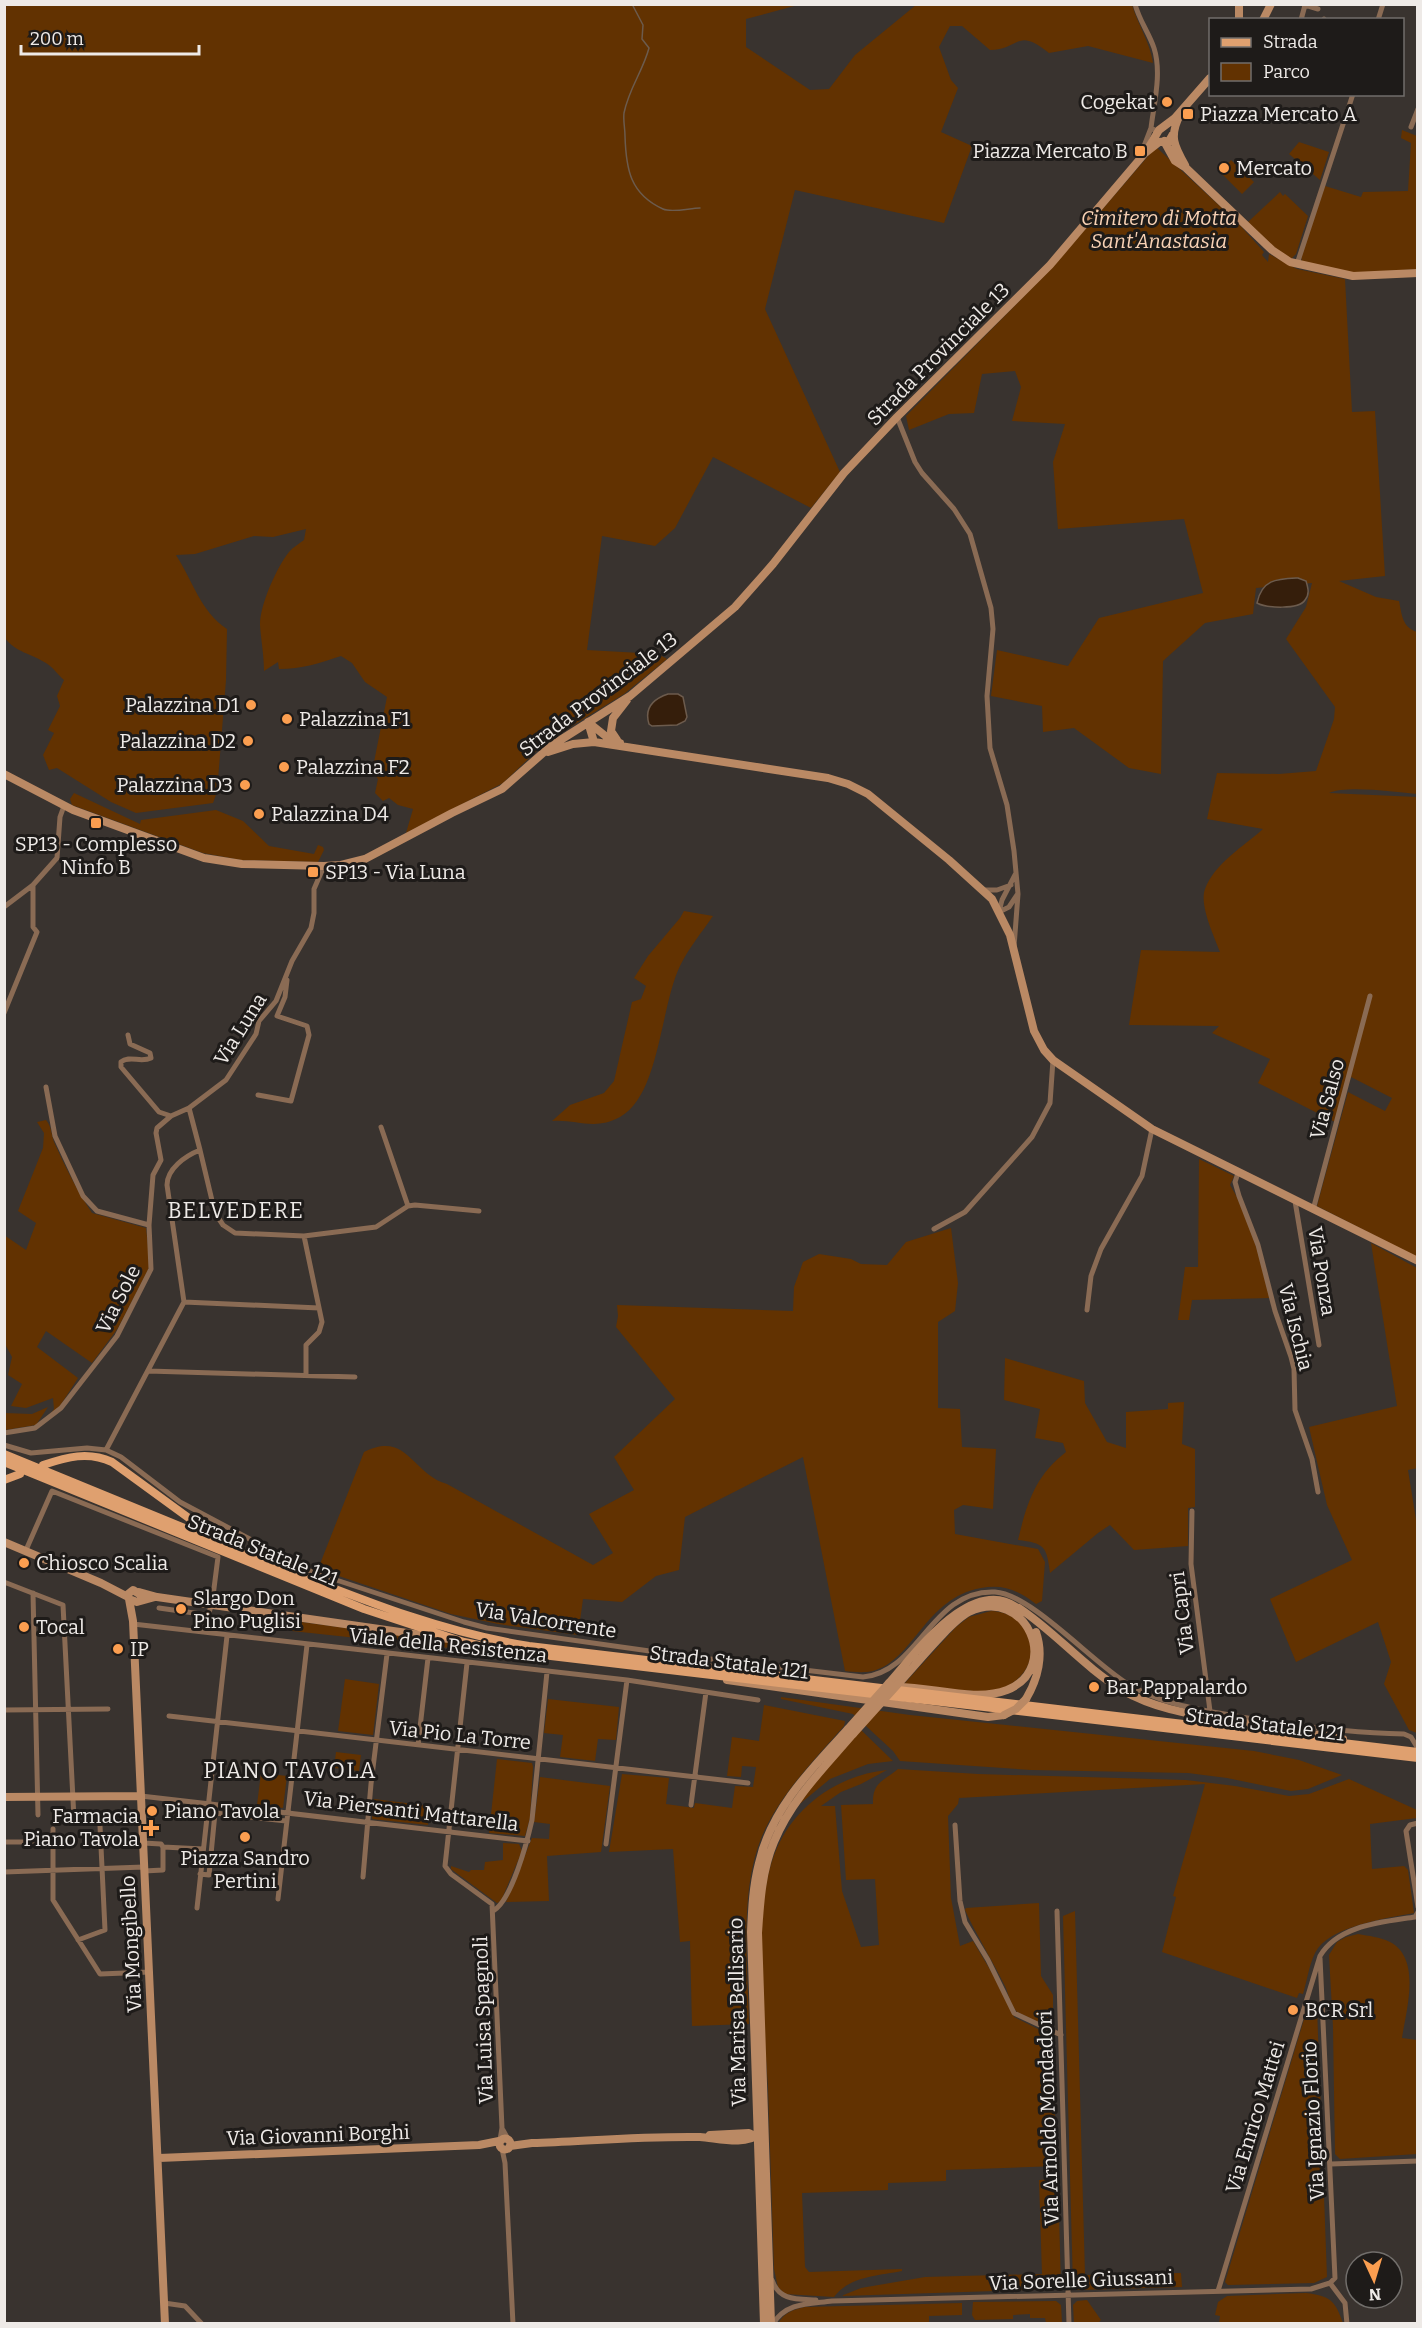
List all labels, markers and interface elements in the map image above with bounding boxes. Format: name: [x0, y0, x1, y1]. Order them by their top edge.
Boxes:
scale bar: [21, 18, 200, 56]
legend: [1209, 18, 1404, 96]
text: 200 m: [30, 28, 84, 50]
text: Strada: [1263, 31, 1318, 53]
text: Parco: [1263, 61, 1310, 83]
place label: Cogekat: [1080, 90, 1155, 114]
marker: Cogekat: [1160, 95, 1174, 109]
place label: Piazza Mercato A: [1200, 102, 1358, 126]
marker: Piazza Mercato A: [1181, 107, 1195, 121]
place label: Piazza Mercato B: [972, 139, 1128, 163]
marker: Piazza Mercato B: [1133, 144, 1147, 158]
place label: Mercato: [1236, 156, 1312, 180]
marker: Mercato: [1217, 161, 1231, 175]
park label: Cimitero di Motta Sant'Anastasia: [1081, 206, 1237, 253]
street label: Strada Provinciale 13: [862, 278, 1014, 430]
street label: Strada Provinciale 13: [514, 627, 682, 761]
place label: Palazzina D1: [125, 693, 239, 717]
marker: Palazzina D1: [244, 698, 258, 712]
place label: Palazzina F1: [299, 707, 410, 731]
marker: Palazzina F1: [280, 712, 294, 726]
place label: Palazzina D2: [119, 729, 236, 753]
marker: Palazzina D2: [241, 734, 255, 748]
place label: Palazzina F2: [296, 755, 410, 779]
marker: Palazzina F2: [277, 760, 291, 774]
place label: Palazzina D3: [117, 773, 233, 797]
marker: Palazzina D3: [238, 778, 252, 792]
place label: Palazzina D4: [271, 802, 389, 826]
marker: Palazzina D4: [252, 807, 266, 821]
marker: SP13 - Complesso Ninfo B: [89, 816, 103, 830]
place label: SP13 - Complesso Ninfo B: [15, 832, 177, 879]
place label: SP13 - Via Luna: [325, 860, 466, 884]
marker: SP13 - Via Luna: [306, 865, 320, 879]
street label: Via Luna: [209, 989, 271, 1069]
street label: Via Salso: [1305, 1056, 1349, 1142]
district label: BELVEDERE: [167, 1197, 305, 1224]
street label: Via Ponza: [1303, 1225, 1341, 1317]
street label: Via Sole: [91, 1261, 145, 1337]
street label: Via Ischia: [1274, 1281, 1318, 1373]
street label: Strada Statale 121: [184, 1509, 342, 1591]
place label: Chiosco Scalia: [36, 1551, 168, 1575]
marker: Chiosco Scalia: [17, 1556, 31, 1570]
street label: Via Capri: [1165, 1570, 1199, 1656]
place label: Slargo Don Pino Puglisi: [193, 1586, 301, 1633]
street label: Via Valcorrente: [474, 1597, 618, 1643]
marker: Slargo Don Pino Puglisi: [174, 1602, 188, 1616]
place label: Tocal: [36, 1615, 85, 1639]
marker: Tocal: [17, 1620, 31, 1634]
street label: Viale della Resistenza: [348, 1623, 548, 1667]
place label: IP: [130, 1637, 149, 1661]
street label: Strada Statale 121: [648, 1640, 810, 1684]
marker: IP: [111, 1642, 125, 1656]
place label: Bar Pappalardo: [1106, 1675, 1248, 1699]
marker: Bar Pappalardo: [1087, 1680, 1101, 1694]
street label: Strada Statale 121: [1184, 1702, 1346, 1746]
street label: Via Pio La Torre: [388, 1716, 532, 1754]
district label: PIANO TAVOLA: [203, 1757, 377, 1784]
street label: Via Piersanti Mattarella: [302, 1786, 520, 1836]
place label: Piano Tavola: [164, 1799, 280, 1823]
place label: Farmacia Piano Tavola: [23, 1804, 139, 1851]
marker: Piano Tavola: [145, 1804, 159, 1818]
marker: Farmacia Piano Tavola: [144, 1821, 158, 1835]
marker: Piazza Sandro Pertini: [238, 1830, 252, 1844]
place label: Piazza Sandro Pertini: [180, 1846, 310, 1893]
street label: Via Mongibello: [115, 1875, 147, 2013]
street label: Via Marisa Bellisario: [723, 1917, 751, 2107]
street label: Via Luisa Spagnoli: [468, 1935, 498, 2104]
place label: BCR Srl: [1305, 1998, 1373, 2022]
marker: BCR Srl: [1286, 2003, 1300, 2017]
street label: Via Arnoldo Mondadori: [1032, 2010, 1064, 2226]
street label: Via Enrico Mattei: [1220, 2038, 1290, 2196]
street label: Via Ignazio Florio: [1297, 2040, 1329, 2202]
street label: Via Giovanni Borghi: [226, 2120, 410, 2150]
north arrow: [1344, 2250, 1404, 2310]
street label: Via Sorelle Giussani: [988, 2265, 1174, 2295]
text: N: [1368, 2285, 1382, 2304]

